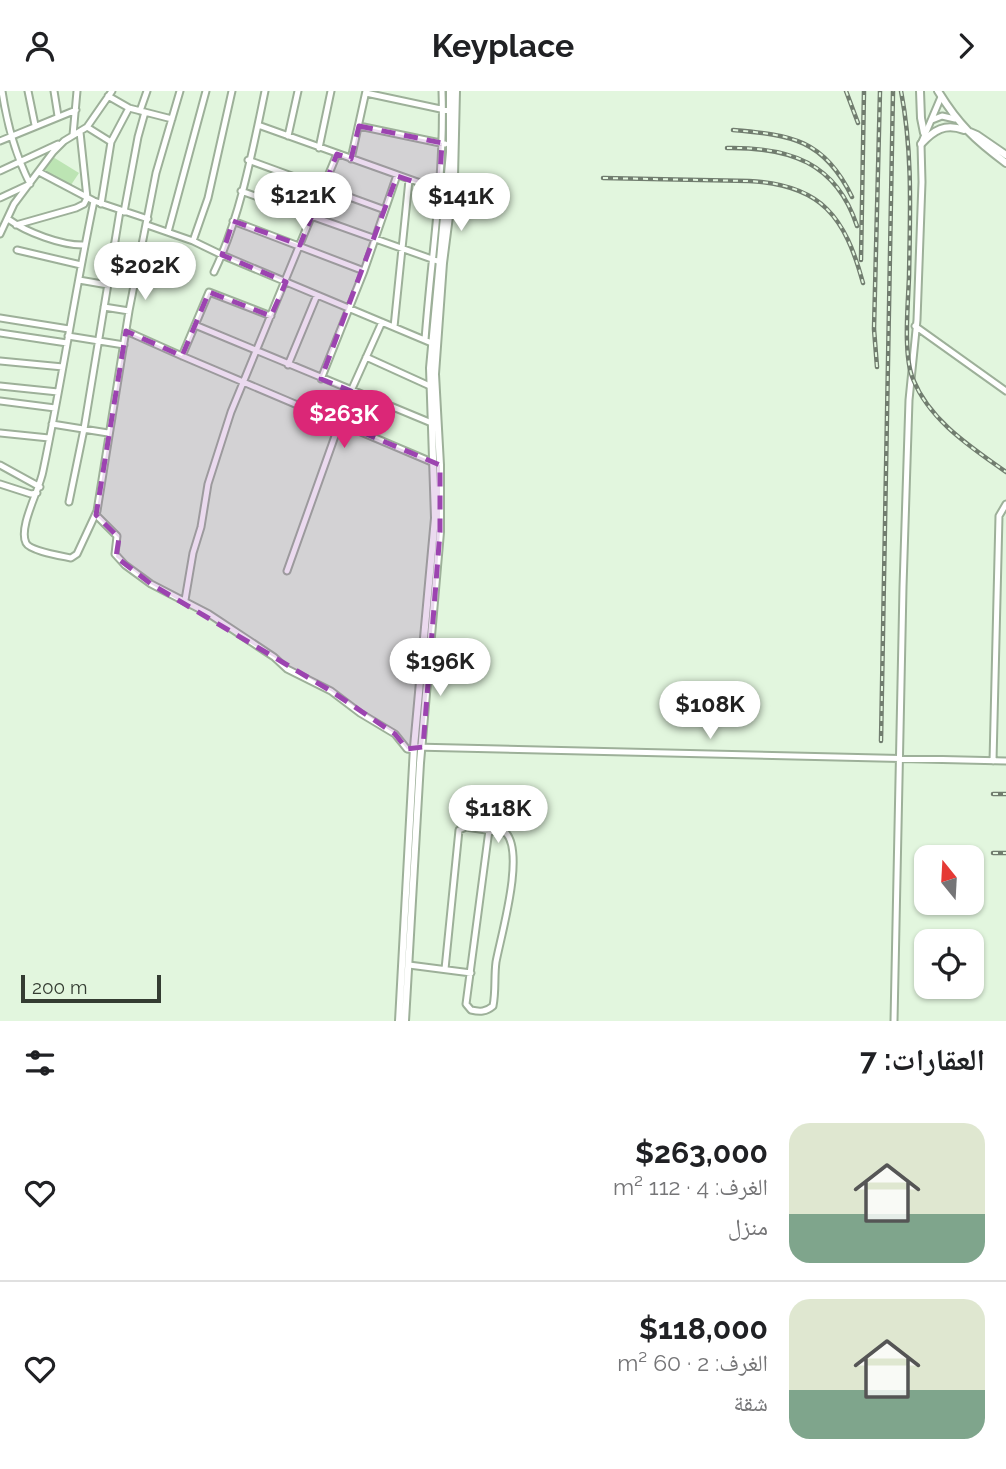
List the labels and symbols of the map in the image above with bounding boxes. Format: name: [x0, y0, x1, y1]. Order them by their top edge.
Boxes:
pin: $121K: [254, 173, 352, 232]
pin: $141K: [412, 173, 510, 233]
pin: $202K: [96, 243, 194, 302]
pin: $263K: [295, 391, 393, 450]
pin: $196K: [391, 639, 489, 698]
pin: $108K: [661, 681, 759, 741]
pin: $118K: [449, 785, 547, 845]
north arrow: [914, 845, 984, 915]
scale bar: [21, 972, 161, 1004]

